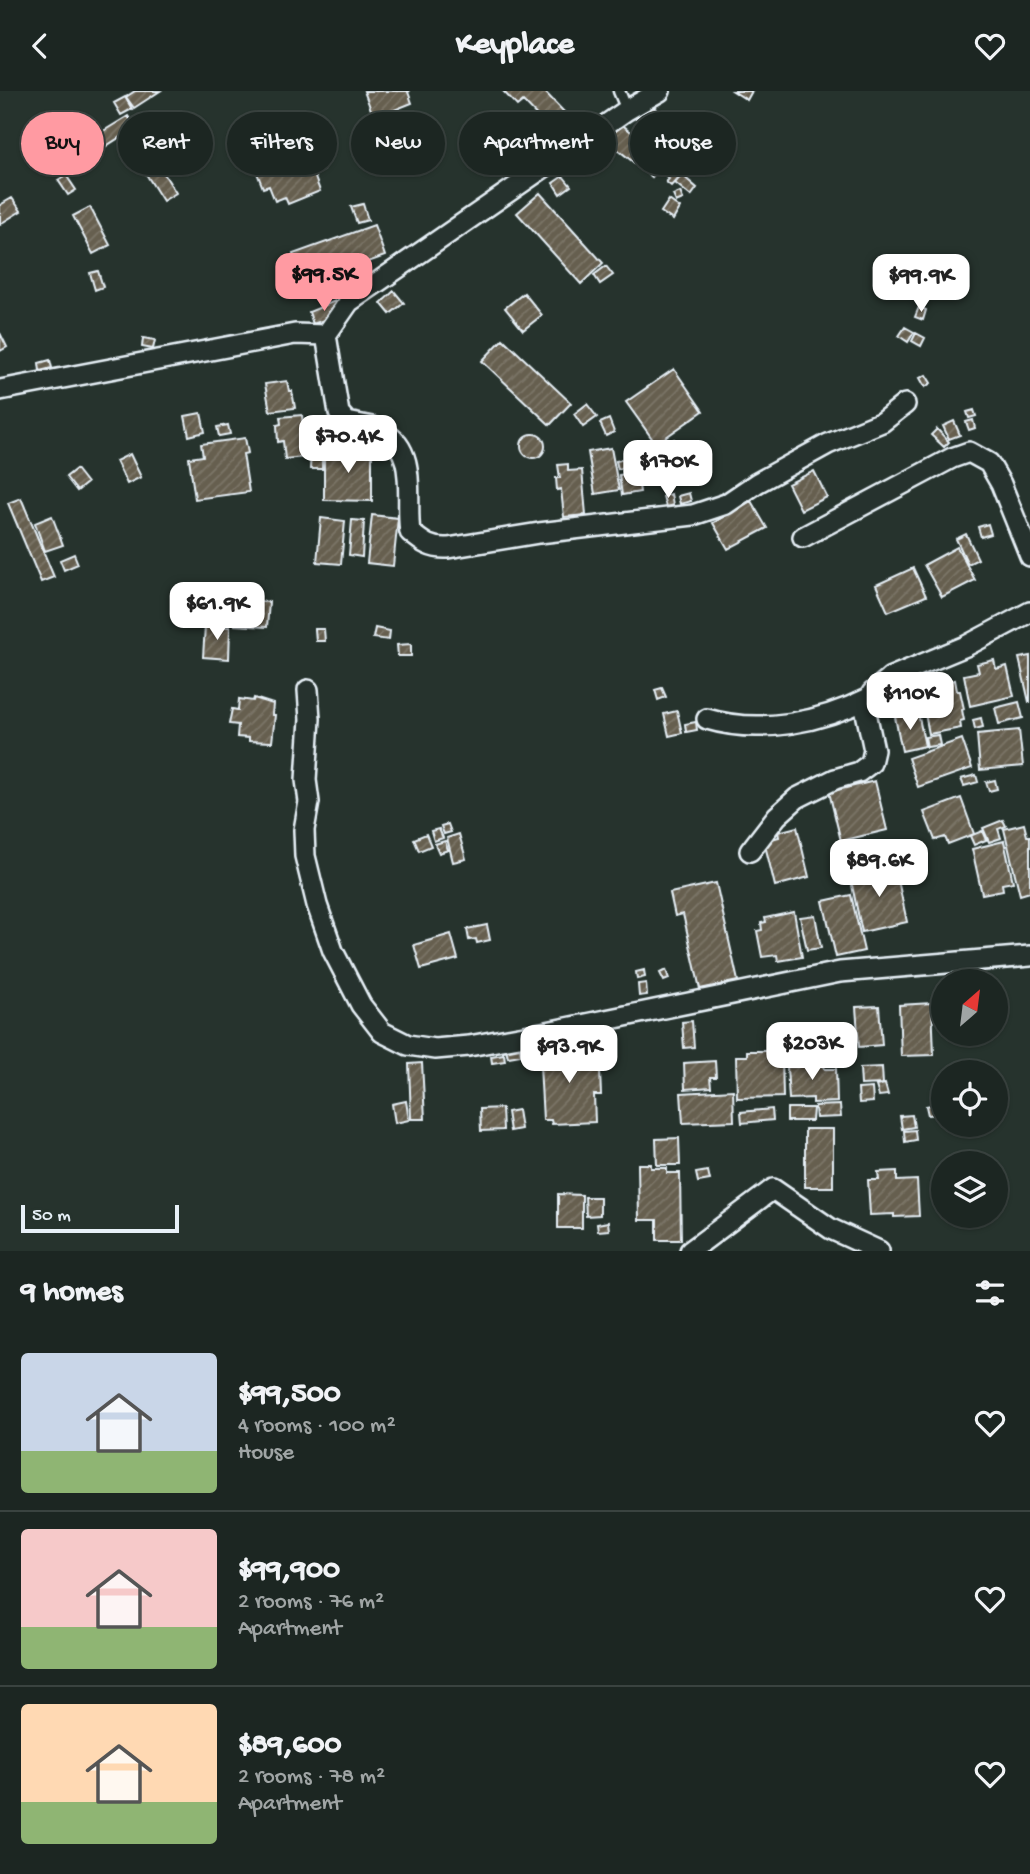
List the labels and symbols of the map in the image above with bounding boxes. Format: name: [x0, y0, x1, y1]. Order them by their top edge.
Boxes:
pin: $99.5K: [267, 253, 381, 313]
pin: $99.9K: [864, 255, 978, 314]
pin: $70.4K: [291, 415, 405, 475]
pin: $170K: [619, 441, 717, 500]
pin: $61.9K: [160, 582, 274, 642]
pin: $110K: [861, 673, 959, 732]
pin: $89.6K: [822, 839, 936, 899]
north arrow: [931, 969, 1008, 1047]
pin: $203K: [763, 1023, 861, 1082]
pin: $93.9K: [512, 1025, 626, 1085]
scale bar: [21, 1202, 178, 1234]

